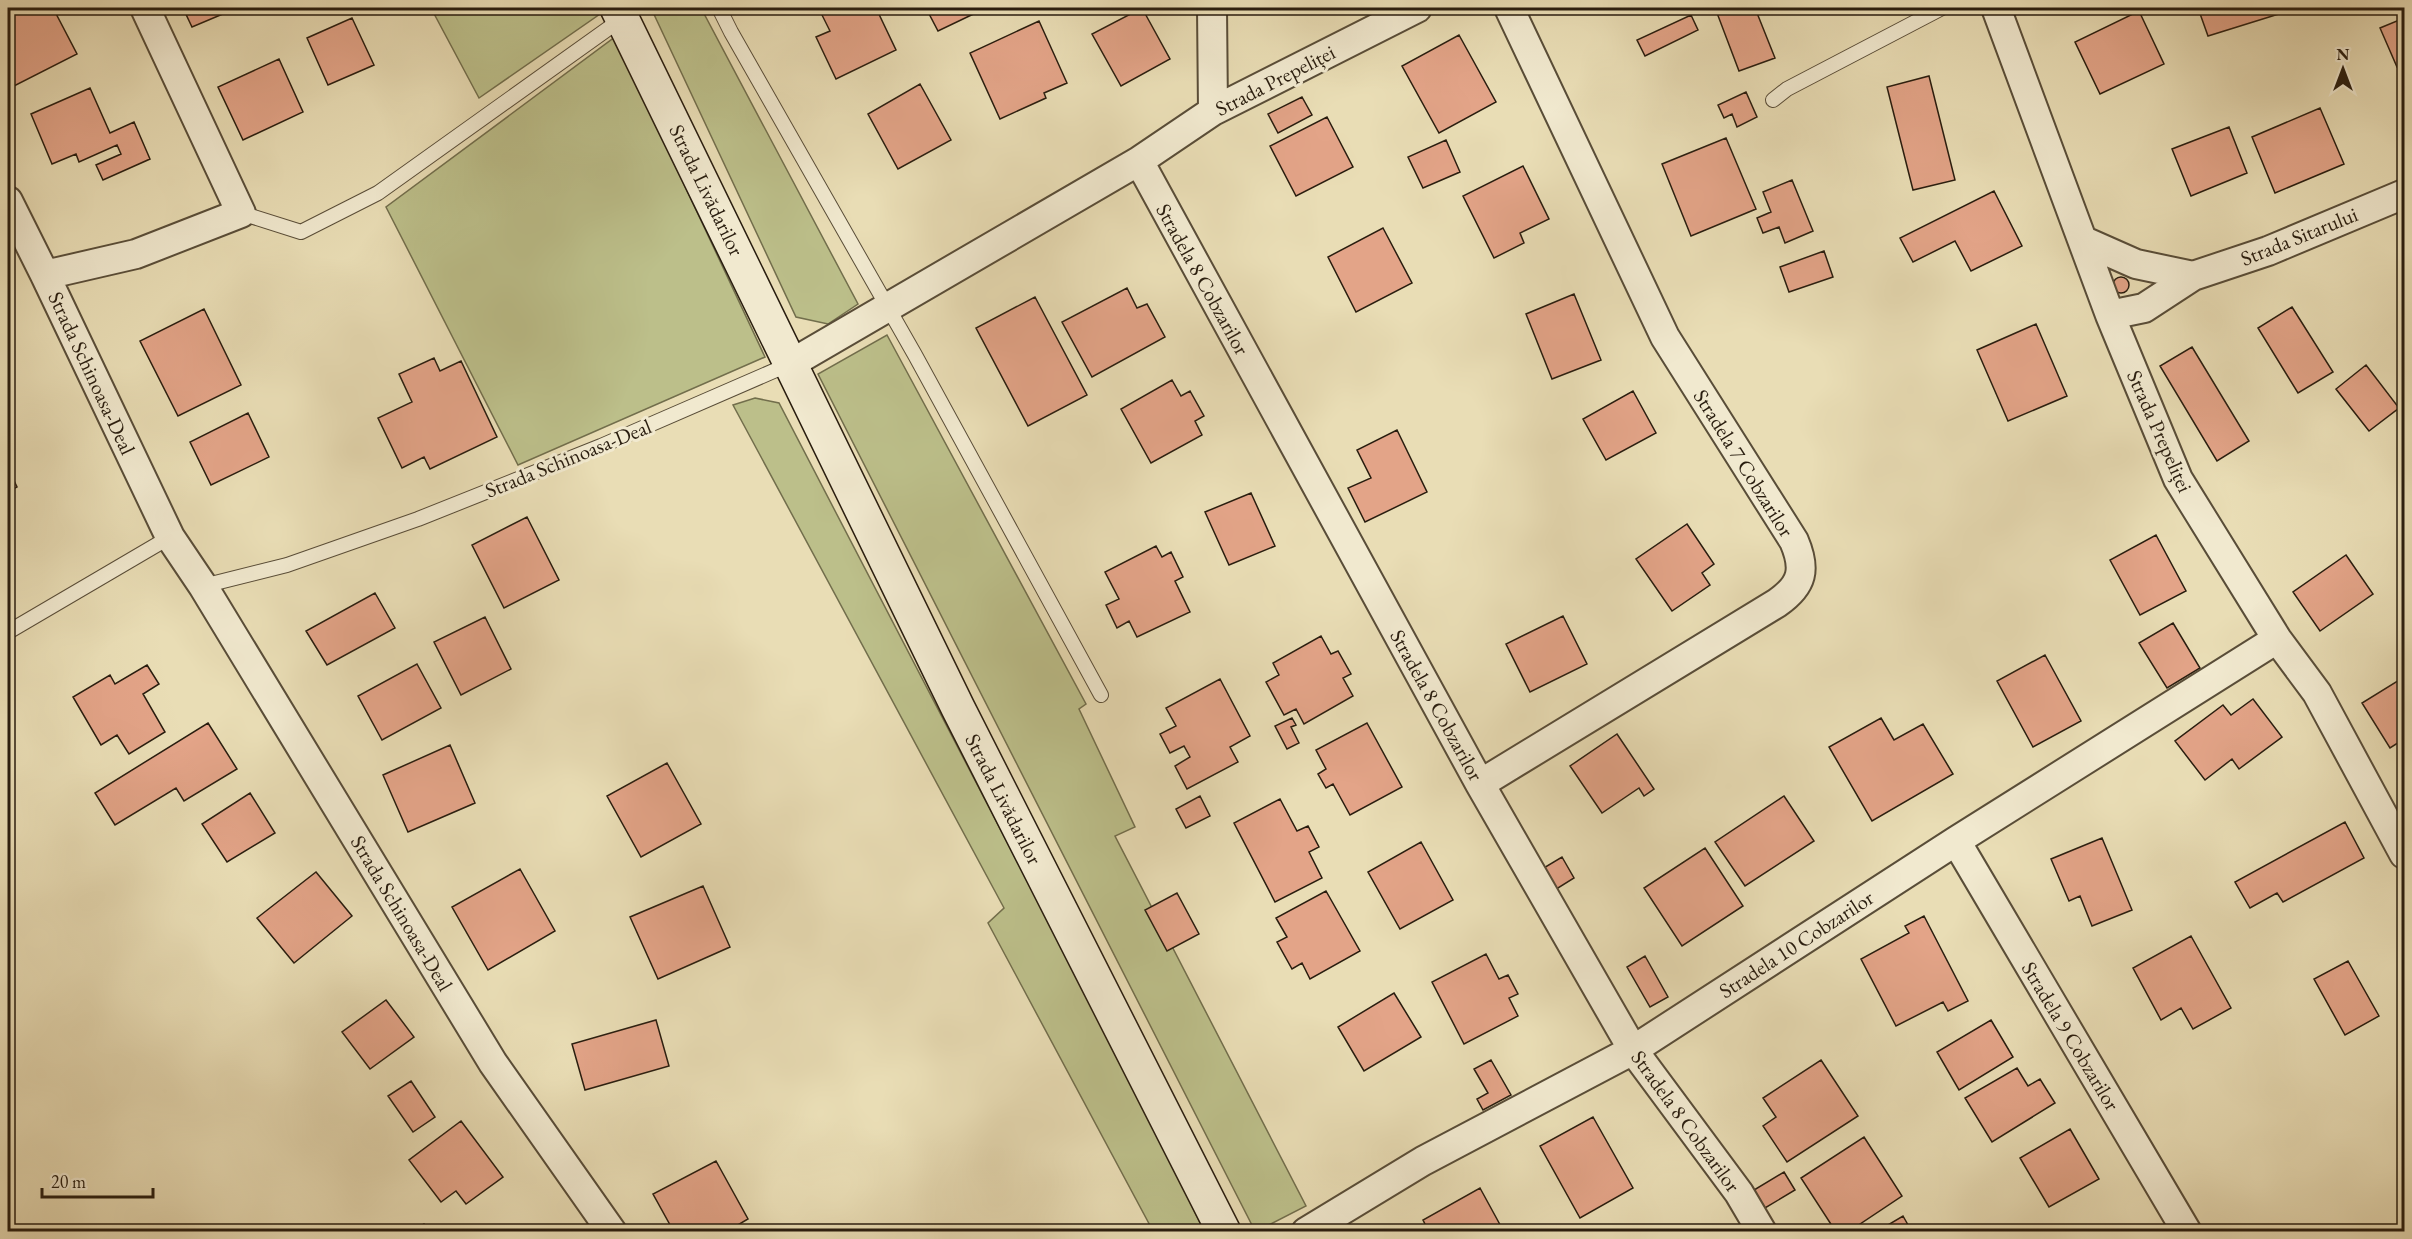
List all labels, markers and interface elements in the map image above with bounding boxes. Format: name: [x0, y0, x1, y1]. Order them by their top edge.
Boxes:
street label: Strada Prepeliței: [1211, 38, 1339, 122]
north arrow: [2313, 39, 2373, 99]
text: N: [2337, 44, 2350, 65]
street label: Strada Livădarilor: [663, 120, 751, 260]
street label: Stradela 8 Cobzarilor: [1150, 198, 1256, 360]
street label: Strada Sitarului: [2236, 200, 2362, 272]
street label: Strada Schinoasa-Deal: [42, 287, 142, 459]
street label: Strada Prepeliței: [2121, 366, 2199, 496]
street label: Stradela 7 Cobzarilor: [1688, 384, 1800, 542]
street label: Strada Schinoasa-Deal: [481, 412, 655, 504]
street label: Stradela 8 Cobzarilor: [1384, 624, 1490, 786]
street label: Strada Livădarilor: [959, 729, 1049, 869]
street label: Strada Schinoasa-Deal: [345, 830, 459, 996]
street label: Stradela 10 Cobzarilor: [1713, 884, 1879, 1004]
street label: Stradela 9 Cobzarilor: [2016, 957, 2126, 1115]
street label: Stradela 8 Cobzarilor: [1625, 1045, 1747, 1197]
scale bar: [42, 1161, 153, 1199]
text: 20 m: [51, 1170, 86, 1193]

